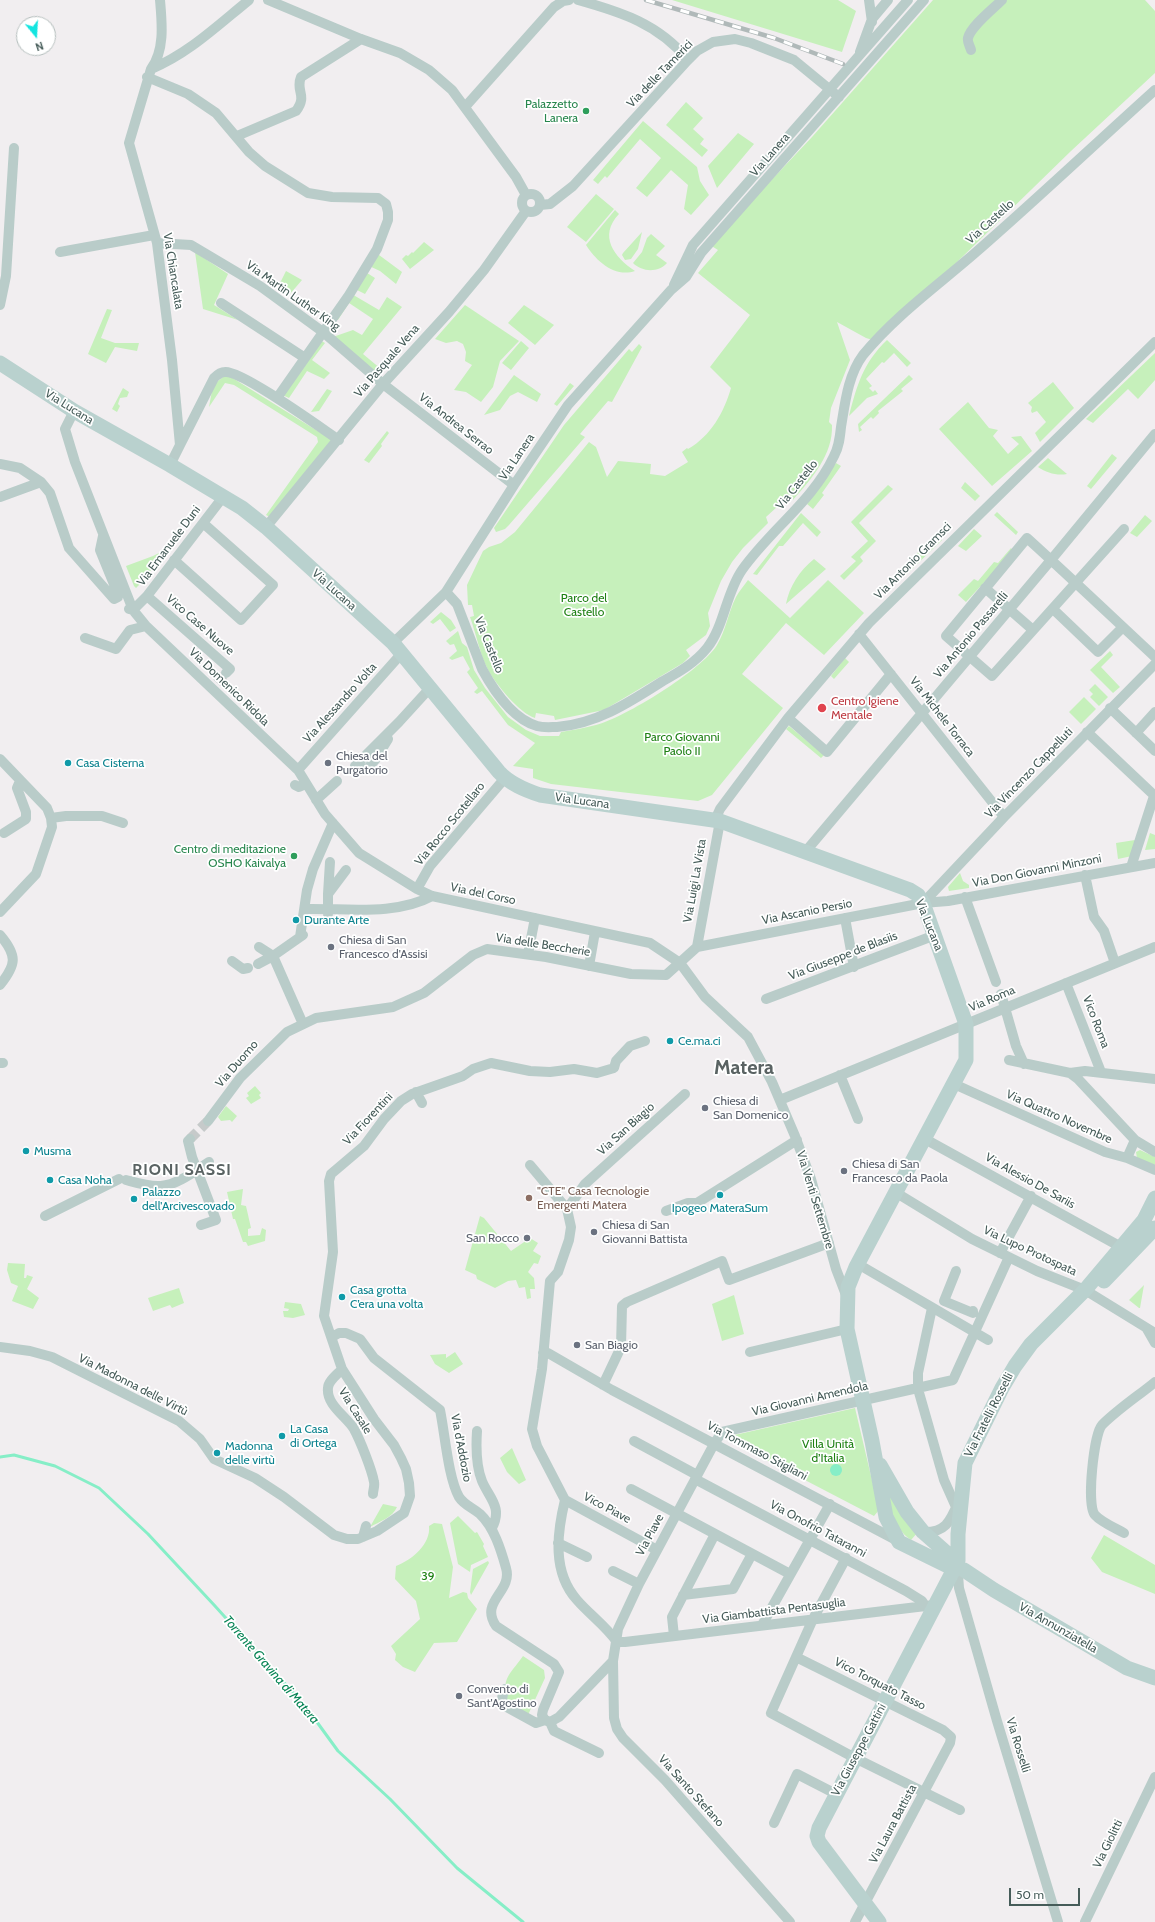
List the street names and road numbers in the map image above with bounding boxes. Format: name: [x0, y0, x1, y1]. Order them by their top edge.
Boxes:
street label: Via delle Tamerici: [624, 37, 696, 111]
street label: Via Lanera: [747, 130, 793, 180]
street label: Via Castello: [963, 197, 1017, 247]
street label: Via Chiancalata: [160, 232, 186, 310]
street label: Via Martin Luther King: [243, 258, 343, 334]
street label: Via Pasquale Vena: [351, 322, 423, 400]
street label: Via Lucana: [42, 386, 96, 428]
street label: Via Andrea Serrao: [416, 390, 496, 458]
street label: Via Lanera: [496, 431, 538, 483]
street label: Via Castello: [773, 457, 821, 513]
street label: Via Emanuele Duni: [134, 503, 204, 589]
street label: Via Antonio Gramsci: [872, 520, 954, 602]
street label: Via Lucana: [309, 566, 359, 614]
street label: Via Antonio Passarelli: [931, 589, 1011, 681]
street label: Vico Case Nuove: [163, 592, 237, 658]
street label: Via Castello: [471, 615, 507, 675]
street label: Via Domenico Ridola: [186, 645, 272, 729]
street label: Via Alessandro Volta: [300, 660, 380, 746]
street label: Via Michele Torraca: [906, 674, 978, 760]
street label: Via Vincenzo Cappelluti: [982, 725, 1076, 821]
street label: Via Rocco Scotellaro: [412, 779, 488, 869]
street label: Via Lucana: [554, 790, 610, 812]
street label: Via Luigi La Vista: [681, 838, 709, 924]
street label: Via Don Giovanni Minzoni: [971, 851, 1103, 891]
street label: Via del Corso: [449, 880, 517, 908]
street label: Via Ascanio Persio: [761, 896, 853, 928]
street label: Via Lucana: [912, 897, 946, 953]
street label: Via Giuseppe de Blasiis: [787, 929, 899, 983]
street label: Via delle Beccherie: [495, 930, 591, 960]
street label: Via Roma: [967, 983, 1017, 1015]
street label: Vico Roma: [1079, 994, 1113, 1050]
street label: Via Duomo: [213, 1038, 261, 1090]
street label: Via Quattro Novembre: [1004, 1087, 1114, 1147]
street label: Via Fiorentini: [340, 1090, 396, 1148]
street label: Via San Biagio: [595, 1100, 657, 1158]
street label: Via Venti Settembre: [793, 1149, 837, 1251]
street label: Via Alessio De Sariis: [982, 1150, 1078, 1212]
street label: Via Lupo Protospata: [981, 1223, 1079, 1279]
street label: Via Madonna delle Virtù: [76, 1351, 190, 1419]
street label: Via Fratelli Rosselli: [962, 1370, 1016, 1460]
street label: Via Giovanni Amendola: [751, 1379, 869, 1419]
street label: Via Casale: [335, 1385, 375, 1437]
street label: Via d'Addozio: [447, 1413, 475, 1483]
street label: Via Tommaso Stigliani: [704, 1418, 810, 1484]
street label: Vico Piave: [581, 1489, 633, 1527]
street label: Via Onofrio Tataranni: [767, 1497, 869, 1561]
street label: Via Piave: [633, 1511, 667, 1559]
street label: Via Giambattista Pentasuglia: [702, 1595, 846, 1627]
street label: Via Annunziatella: [1016, 1600, 1100, 1656]
street label: Vico Torquato Tasso: [832, 1655, 928, 1713]
street label: Via Giuseppe Gattini: [829, 1701, 889, 1799]
street label: Via Rosselli: [1003, 1716, 1033, 1774]
street label: Via Santo Stefano: [655, 1752, 727, 1830]
street label: Via Laura Battista: [866, 1782, 920, 1866]
street label: Via Giolitti: [1090, 1817, 1126, 1871]

